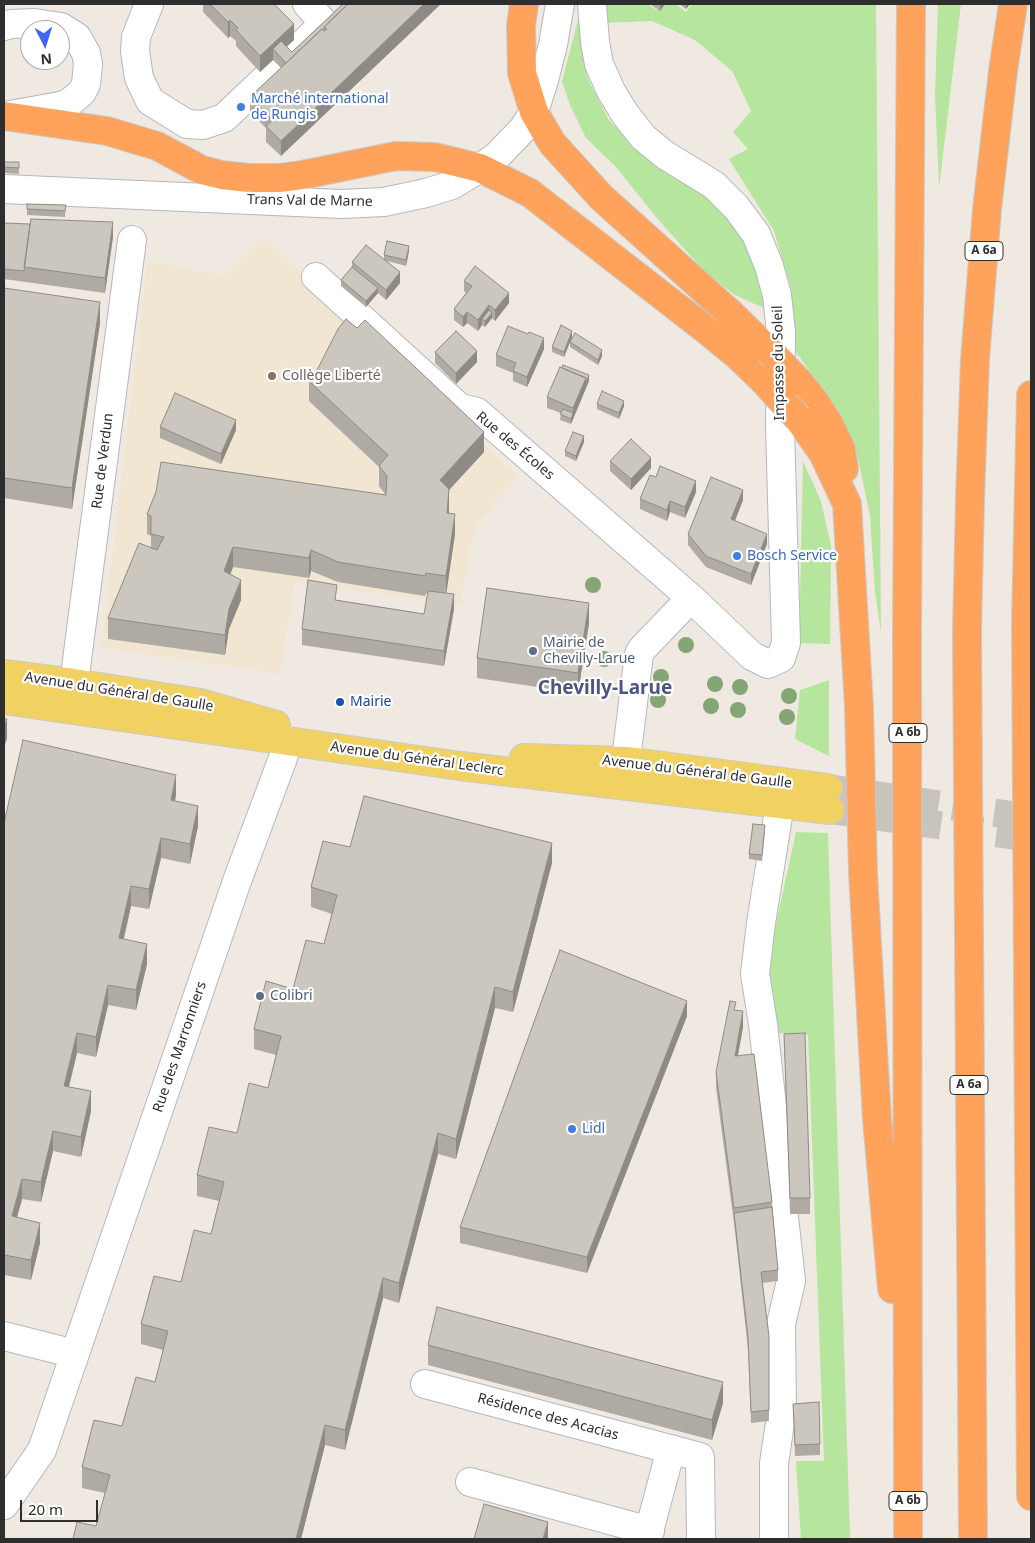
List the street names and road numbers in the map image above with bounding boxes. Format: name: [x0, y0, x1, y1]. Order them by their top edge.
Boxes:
street label: Trans Val de Marne: [247, 192, 373, 210]
road number: A 6a: [965, 242, 1003, 260]
street label: Impasse du Soleil: [770, 305, 788, 421]
street label: Rue des Écoles: [472, 408, 558, 484]
street label: Rue de Verdun: [89, 412, 117, 510]
street label: Avenue du Général de Gaulle: [23, 669, 215, 715]
road number: A 6b: [889, 724, 927, 742]
street label: Avenue du Général Leclerc: [329, 739, 505, 779]
street label: Avenue du Général de Gaulle: [601, 752, 793, 792]
street label: Rue des Marronniers: [150, 979, 210, 1115]
road number: A 6a: [950, 1076, 988, 1094]
street label: Résidence des Acacias: [476, 1390, 620, 1444]
road number: A 6b: [889, 1492, 927, 1510]

